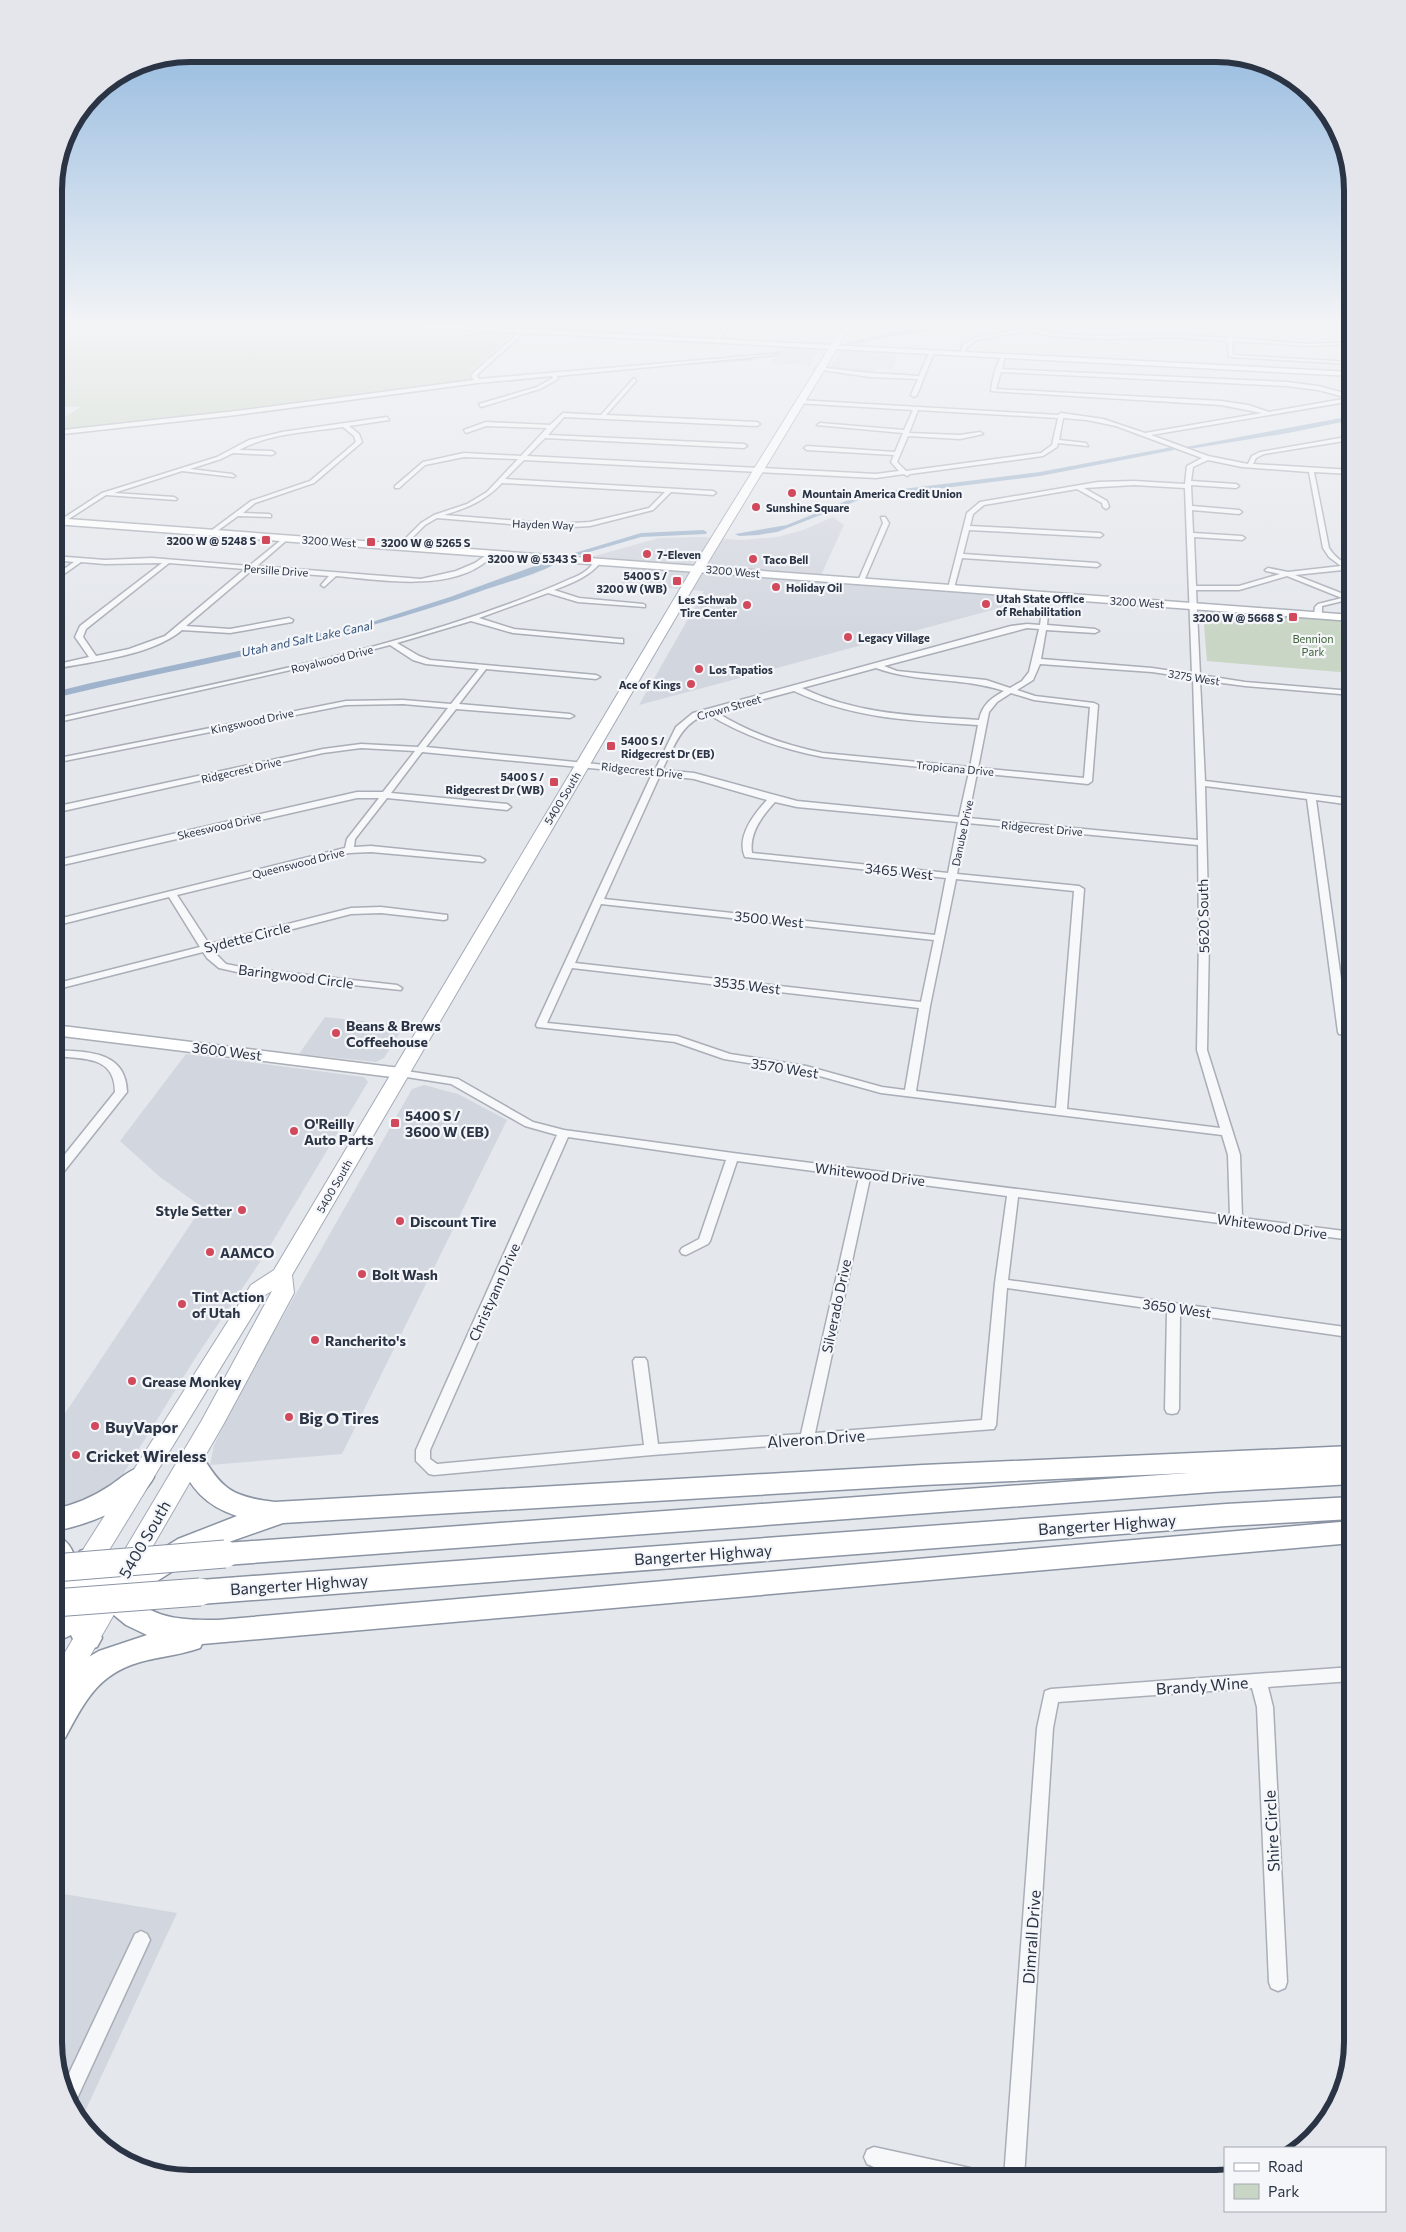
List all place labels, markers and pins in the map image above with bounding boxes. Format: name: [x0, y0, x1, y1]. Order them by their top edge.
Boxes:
marker: Mountain America Credit Union: [786, 487, 798, 499]
place label: Mountain America Credit Union: [802, 487, 962, 500]
marker: Sunshine Square: [750, 501, 762, 513]
place label: Sunshine Square: [766, 501, 850, 514]
place label: 3200 W @ 5248 S: [166, 534, 256, 547]
marker: 3200 W @ 5248 S: [260, 534, 272, 546]
marker: 3200 W @ 5265 S: [365, 536, 377, 548]
place label: 3200 W @ 5265 S: [381, 536, 471, 549]
marker: 7-Eleven: [641, 548, 653, 560]
place label: 7-Eleven: [657, 548, 701, 561]
place label: 3200 W @ 5343 S: [488, 552, 577, 565]
marker: 3200 W @ 5343 S: [581, 552, 593, 564]
marker: Taco Bell: [747, 553, 759, 565]
place label: Taco Bell: [763, 553, 808, 566]
place label: 5400 S / 3200 W (WB): [597, 569, 667, 595]
marker: 5400 S / 3200 W (WB): [671, 575, 683, 587]
marker: Holiday Oil: [770, 581, 782, 593]
place label: Holiday Oil: [786, 581, 842, 594]
place label: Utah State Office of Rehabilitation: [996, 592, 1084, 618]
place label: Les Schwab Tire Center: [678, 593, 737, 619]
marker: Utah State Office of Rehabilitation: [980, 598, 992, 610]
marker: Les Schwab Tire Center: [741, 599, 753, 611]
place label: 3200 W @ 5668 S: [1193, 611, 1283, 624]
marker: 3200 W @ 5668 S: [1287, 611, 1299, 623]
marker: Legacy Village: [842, 631, 854, 643]
place label: Legacy Village: [858, 631, 930, 644]
marker: Los Tapatios: [693, 663, 705, 675]
place label: Los Tapatios: [709, 663, 773, 676]
place label: Ace of Kings: [619, 678, 681, 691]
marker: Ace of Kings: [685, 678, 697, 690]
place label: 5400 S / Ridgecrest Dr (EB): [621, 734, 715, 760]
marker: 5400 S / Ridgecrest Dr (EB): [605, 740, 617, 752]
place label: 5400 S / Ridgecrest Dr (WB): [446, 770, 544, 796]
marker: 5400 S / Ridgecrest Dr (WB): [548, 776, 560, 788]
place label: Beans & Brews Coffeehouse: [346, 1017, 441, 1050]
marker: Beans & Brews Coffeehouse: [330, 1027, 342, 1039]
place label: 5400 S / 3600 W (EB): [405, 1107, 489, 1140]
place label: O'Reilly Auto Parts: [304, 1115, 374, 1148]
marker: 5400 S / 3600 W (EB): [389, 1117, 401, 1129]
marker: O'Reilly Auto Parts: [288, 1125, 300, 1137]
place label: Style Setter: [156, 1202, 232, 1219]
marker: Style Setter: [236, 1204, 248, 1216]
place label: Discount Tire: [410, 1213, 496, 1230]
marker: Discount Tire: [394, 1215, 406, 1227]
place label: AAMCO: [220, 1244, 274, 1261]
marker: AAMCO: [204, 1246, 216, 1258]
place label: Bolt Wash: [372, 1266, 438, 1283]
marker: Bolt Wash: [356, 1268, 368, 1280]
place label: Tint Action of Utah: [192, 1288, 264, 1321]
marker: Tint Action of Utah: [176, 1298, 188, 1310]
place label: Rancherito's: [325, 1332, 406, 1349]
marker: Rancherito's: [309, 1334, 321, 1346]
place label: Grease Monkey: [142, 1373, 242, 1390]
marker: Grease Monkey: [126, 1375, 138, 1387]
place label: Big O Tires: [299, 1408, 379, 1427]
marker: Big O Tires: [283, 1411, 295, 1423]
place label: BuyVapor: [105, 1417, 178, 1436]
marker: BuyVapor: [89, 1420, 101, 1432]
place label: Cricket Wireless: [86, 1446, 206, 1465]
marker: Cricket Wireless: [70, 1449, 82, 1461]

